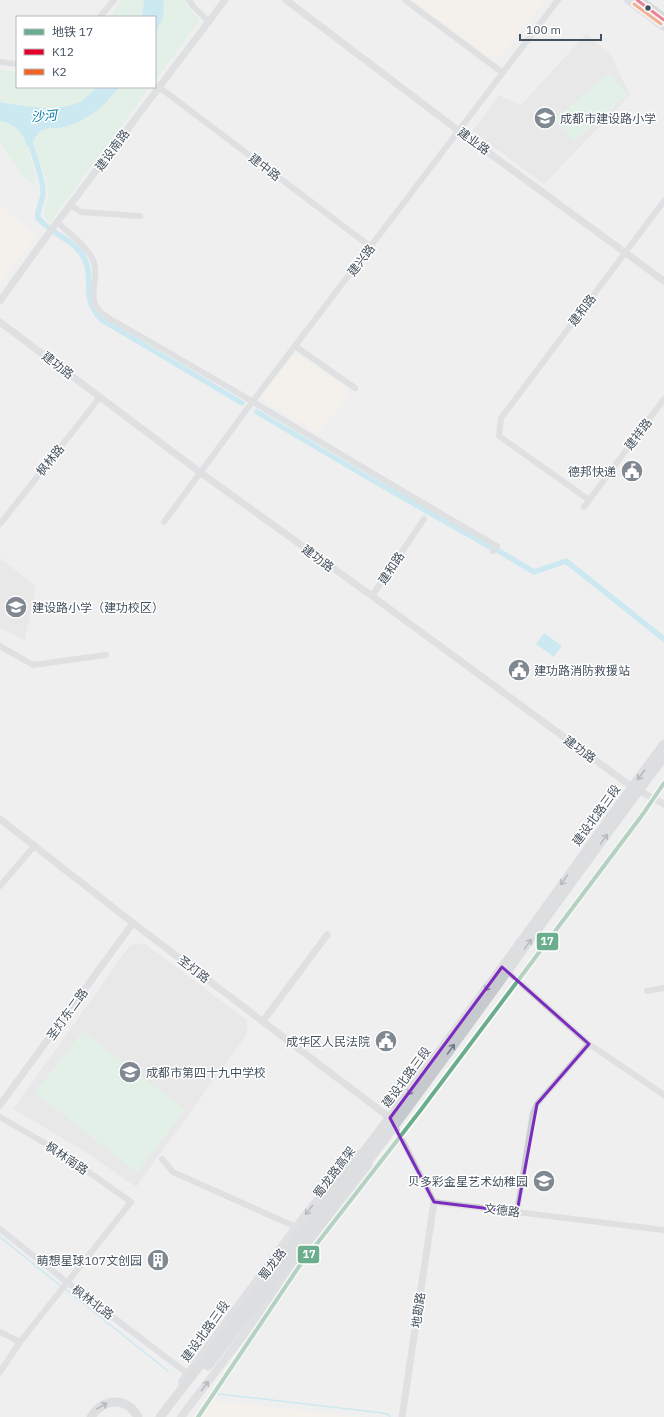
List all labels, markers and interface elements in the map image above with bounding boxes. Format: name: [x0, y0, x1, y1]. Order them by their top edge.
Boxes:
unlabelled marker: [643, 3, 653, 13]
legend: [16, 16, 156, 88]
scale bar: [520, 16, 601, 42]
text: 100 m: [526, 22, 561, 37]
text: 地铁 17: [52, 24, 93, 39]
text: K12: [52, 44, 74, 59]
text: K2: [52, 64, 67, 79]
school or university icon: 成都市建设路小学: [532, 105, 558, 131]
water label: 沙河: [30, 106, 61, 125]
place label: 成都市建设路小学: [560, 111, 656, 126]
street label: 建业路: [455, 124, 493, 158]
street label: 建设南路: [92, 126, 132, 174]
street label: 建中路: [246, 150, 284, 184]
street label: 建兴路: [344, 241, 378, 279]
street label: 建和路: [565, 291, 599, 329]
street label: 建功路: [39, 348, 77, 382]
street label: 建祥路: [621, 415, 655, 453]
street label: 枫林路: [33, 441, 67, 479]
public building icon: 德邦快递: [619, 458, 645, 484]
place label: 德邦快递: [568, 464, 616, 479]
street label: 建功路: [299, 541, 337, 575]
street label: 建和路: [375, 549, 407, 587]
school or university icon: 建设路小学（建功校区）: [3, 594, 29, 620]
place label: 建设路小学（建功校区）: [32, 600, 164, 615]
public building icon: 建功路消防救援站: [506, 657, 532, 683]
place label: 建功路消防救援站: [534, 663, 630, 678]
street label: 建功路: [561, 732, 599, 766]
one-way arrow: [636, 769, 645, 780]
street label: 建设北路三段: [569, 781, 623, 849]
one-way arrow: [600, 834, 608, 845]
one-way arrow: [560, 875, 569, 886]
line badge: 17: [536, 932, 559, 951]
text: 17: [540, 934, 554, 948]
one-way arrow: [524, 939, 532, 950]
street label: 圣灯路: [175, 952, 213, 986]
one-way arrow: [484, 980, 492, 991]
street label: 圣灯东二路: [43, 985, 91, 1043]
public building icon: 成华区人民法院: [373, 1028, 399, 1054]
place label: 成华区人民法院: [286, 1034, 370, 1049]
street label: 建设北路三段: [378, 1044, 434, 1110]
one-way arrow: [447, 1044, 455, 1055]
school or university icon: 成都市第四十九中学校: [117, 1059, 143, 1085]
place label: 成都市第四十九中学校: [146, 1065, 266, 1080]
one-way arrow: [407, 1084, 415, 1095]
street label: 枫林南路: [43, 1138, 91, 1178]
street label: 蜀龙路高架: [310, 1144, 358, 1200]
school or university icon: 贝多彩金星艺术幼稚园: [531, 1168, 557, 1194]
place label: 贝多彩金星艺术幼稚园: [408, 1174, 528, 1189]
street label: 文德路: [483, 1200, 521, 1220]
one-way arrow: [305, 1205, 313, 1216]
street label: 蜀龙路: [255, 1245, 289, 1283]
line badge: 17: [297, 1245, 320, 1264]
building icon: 萌想星球107文创园: [145, 1247, 171, 1273]
text: 17: [302, 1247, 316, 1261]
place label: 萌想星球107文创园: [36, 1253, 142, 1268]
street label: 枫林北路: [69, 1282, 117, 1322]
street label: 地勘路: [408, 1291, 428, 1329]
street label: 建设北路三段: [178, 1297, 232, 1365]
one-way arrow: [201, 1381, 209, 1392]
one-way arrow: [96, 1402, 108, 1409]

